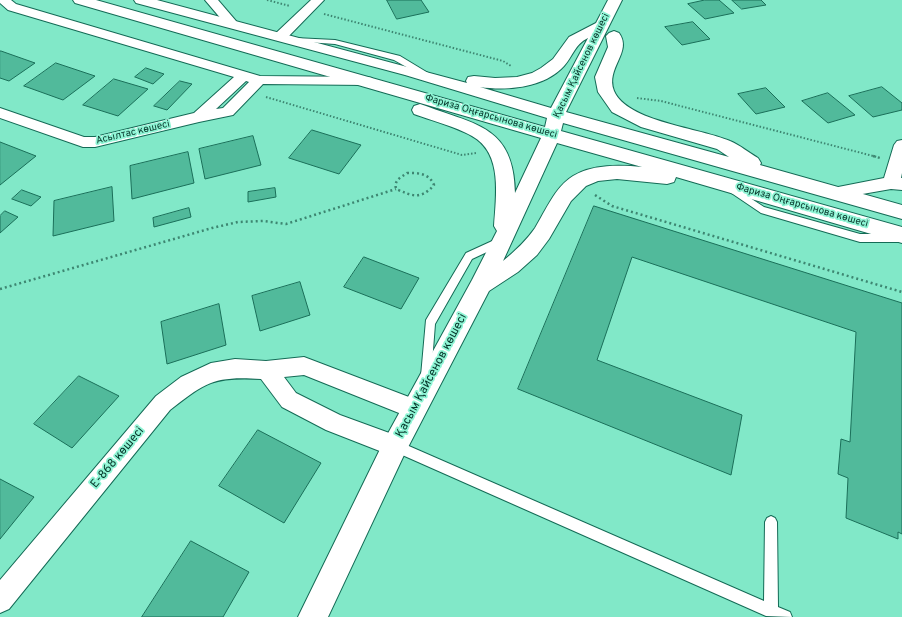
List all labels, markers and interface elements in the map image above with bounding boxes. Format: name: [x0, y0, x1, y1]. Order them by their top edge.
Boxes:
street label: Қасым Қайсенов көшесі: [551, 12, 613, 120]
street label: Фариза Оңғарсынова көшесі: [424, 92, 558, 142]
street label: Асылтас көшесі: [95, 119, 171, 147]
street label: Фариза Оңғарсынова көшесі: [735, 181, 869, 231]
street label: Қасым Қайсенов көшесі: [393, 312, 471, 440]
street label: Е-868 көшесі: [88, 424, 148, 492]

